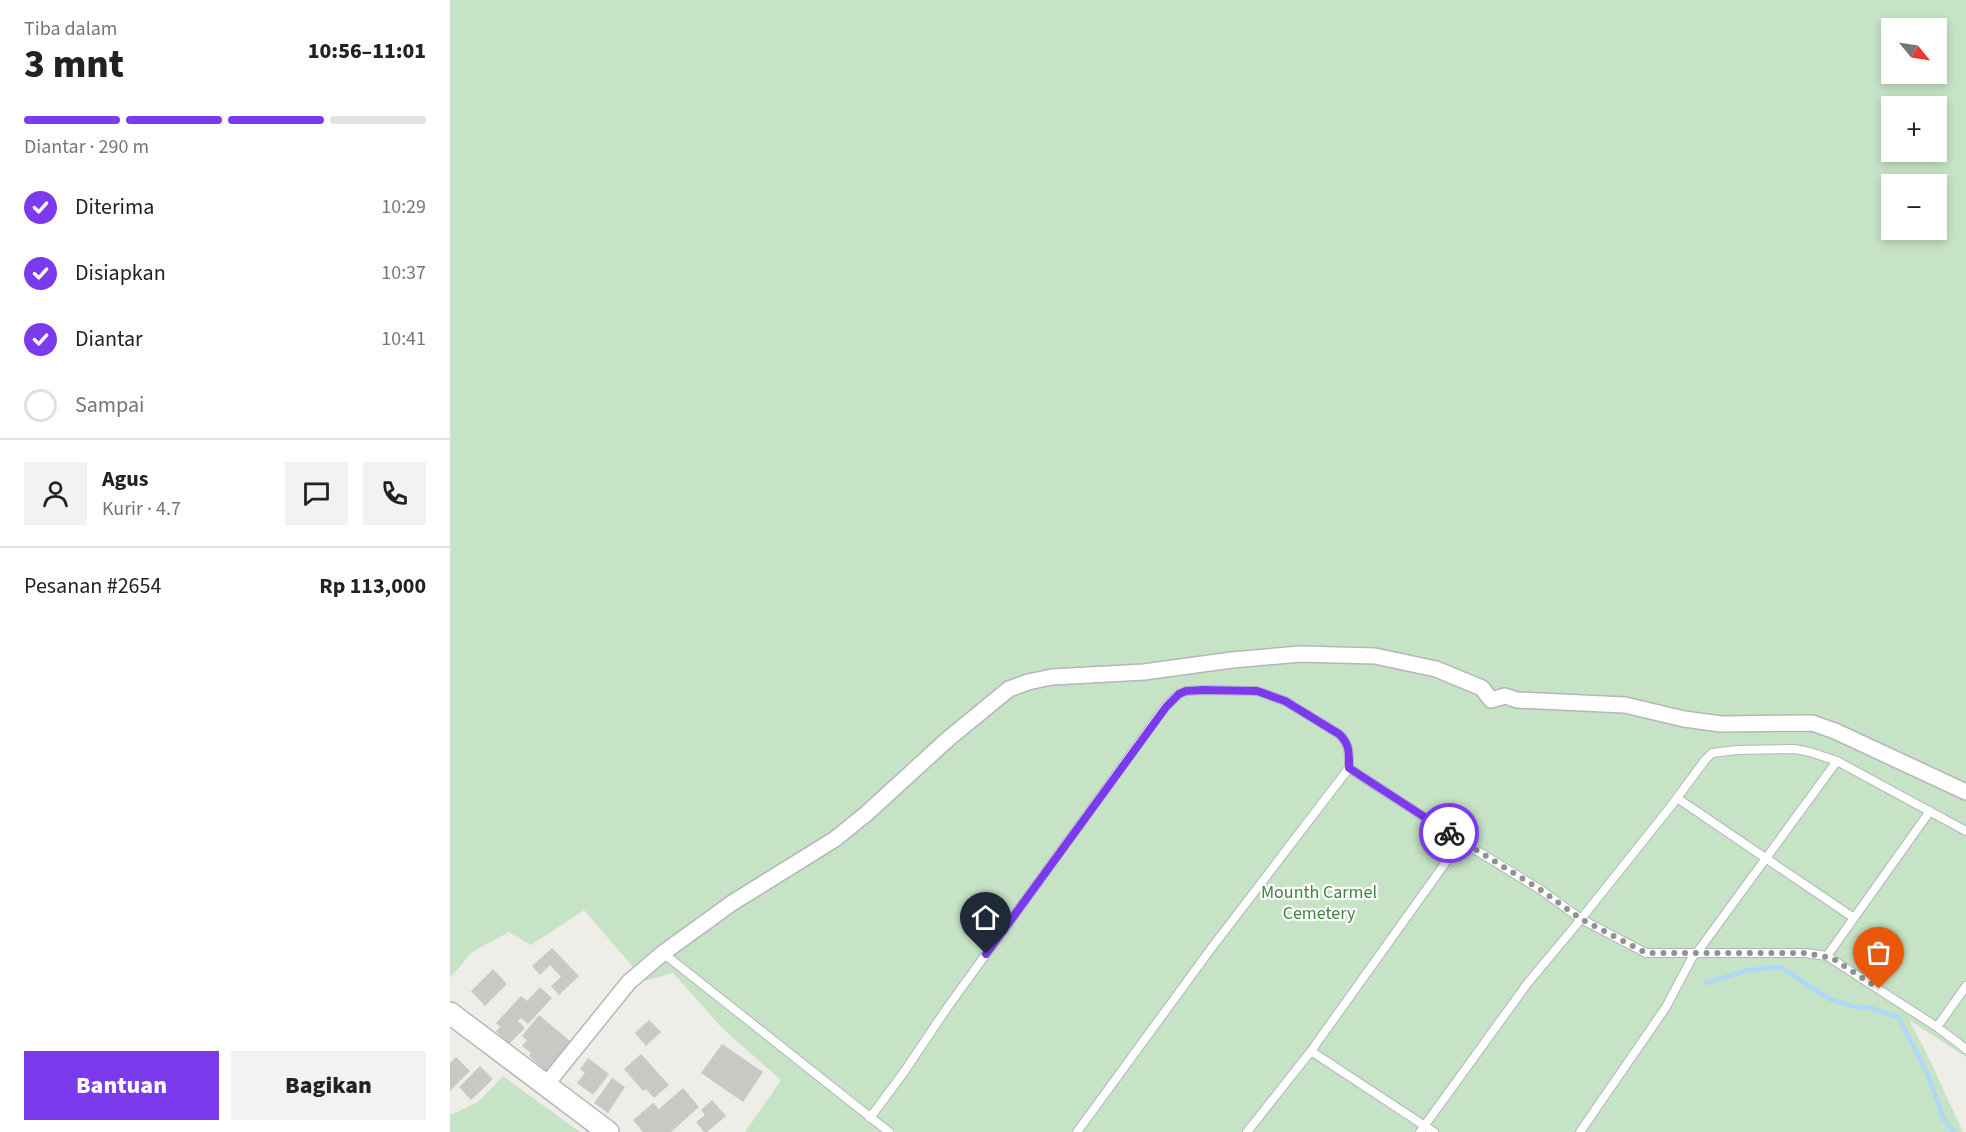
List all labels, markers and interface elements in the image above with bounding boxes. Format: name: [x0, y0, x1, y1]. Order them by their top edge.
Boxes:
text: Tiba dalam: [24, 15, 117, 43]
north arrow: [1881, 18, 1947, 84]
map controls: [1881, 18, 1947, 240]
text: 10:56–11:01: [308, 35, 426, 67]
text: 3 mnt: [24, 37, 124, 93]
button: +: [1881, 96, 1947, 162]
text: Diantar · 290 m: [24, 133, 149, 161]
button: −: [1881, 174, 1947, 240]
icon: check: [24, 191, 57, 224]
text: Diterima: [75, 191, 154, 223]
text: 10:29: [381, 193, 426, 221]
icon: check: [24, 257, 57, 290]
text: Disiapkan: [75, 257, 166, 289]
text: 10:37: [381, 259, 426, 287]
icon: check: [24, 323, 57, 356]
text: Diantar: [75, 323, 143, 355]
text: 10:41: [381, 325, 426, 353]
text: Sampai: [75, 389, 144, 421]
button: person: [24, 462, 87, 525]
button: chat: [285, 462, 348, 525]
button: phone: [363, 462, 426, 525]
text: Agus: [102, 463, 149, 495]
text: Kurir · 4.7: [102, 495, 181, 523]
text: Pesanan #2654: [24, 570, 161, 602]
text: Rp 113,000: [319, 570, 426, 602]
courier: [1419, 803, 1479, 863]
icon: bike: [1433, 817, 1466, 850]
park label: Mounth Carmel Cemetery: [1261, 880, 1377, 926]
pin: [960, 892, 1011, 954]
icon: home: [969, 901, 1002, 934]
pin: [1853, 927, 1904, 989]
icon: bag: [1862, 936, 1895, 969]
button: Bantuan: [24, 1051, 219, 1120]
button: Bagikan: [231, 1051, 426, 1120]

